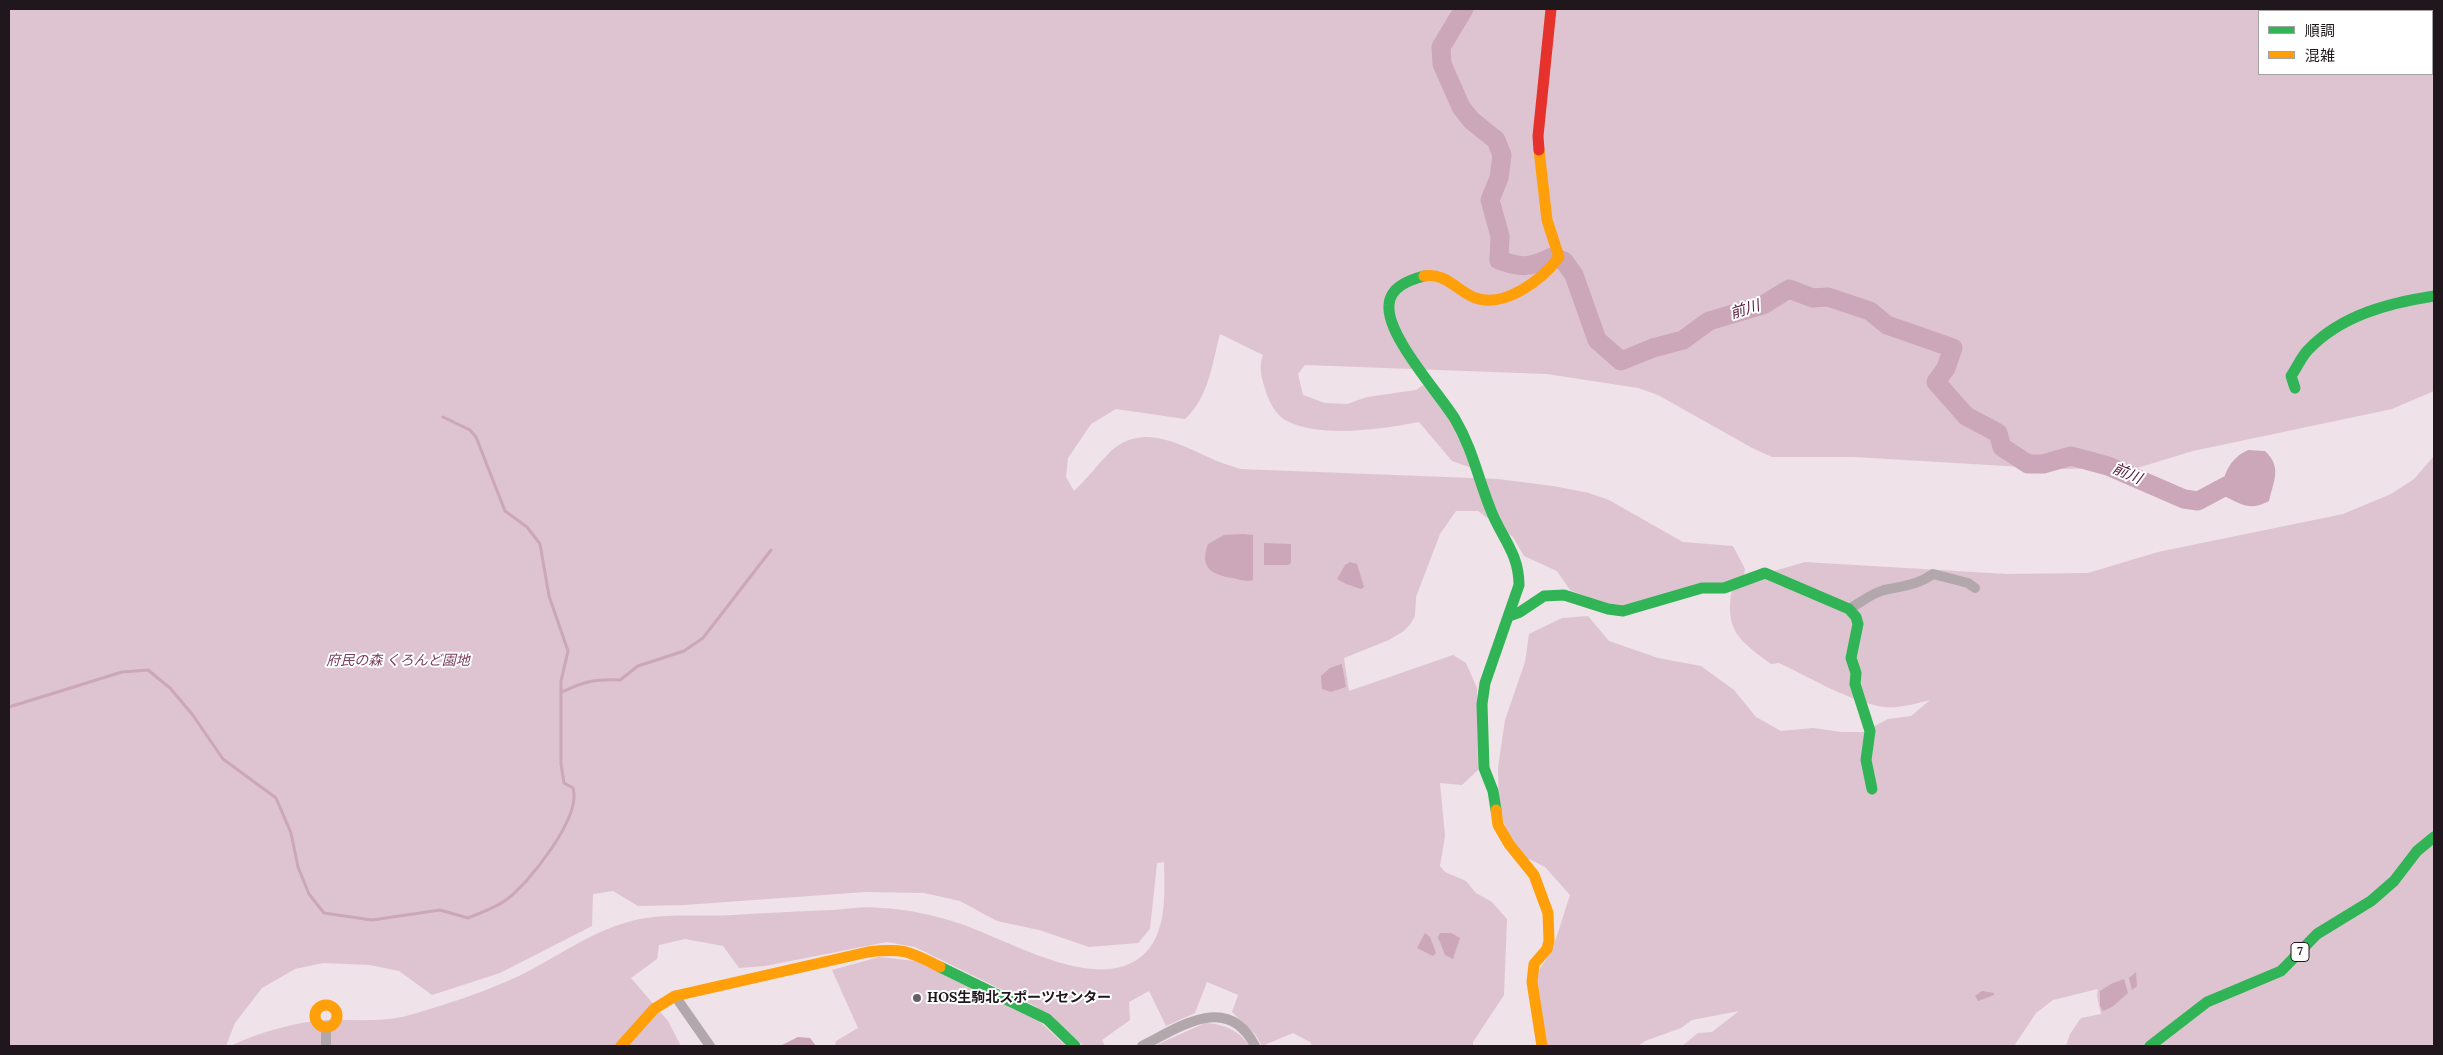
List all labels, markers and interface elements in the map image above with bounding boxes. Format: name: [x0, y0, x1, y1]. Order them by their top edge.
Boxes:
legend: [2258, 10, 2433, 75]
text: 順調: [2305, 21, 2335, 40]
text: 混雑: [2305, 46, 2335, 65]
water label: 前川: [1728, 297, 1762, 323]
water label: 前川: [2110, 460, 2144, 488]
park label: 府民の森 くろんど園地: [326, 653, 470, 669]
road number: 7: [2291, 942, 2309, 962]
place label: HOS生駒北スポーツセンター: [927, 990, 1111, 1006]
marker: HOS生駒北スポーツセンター: [911, 992, 923, 1004]

